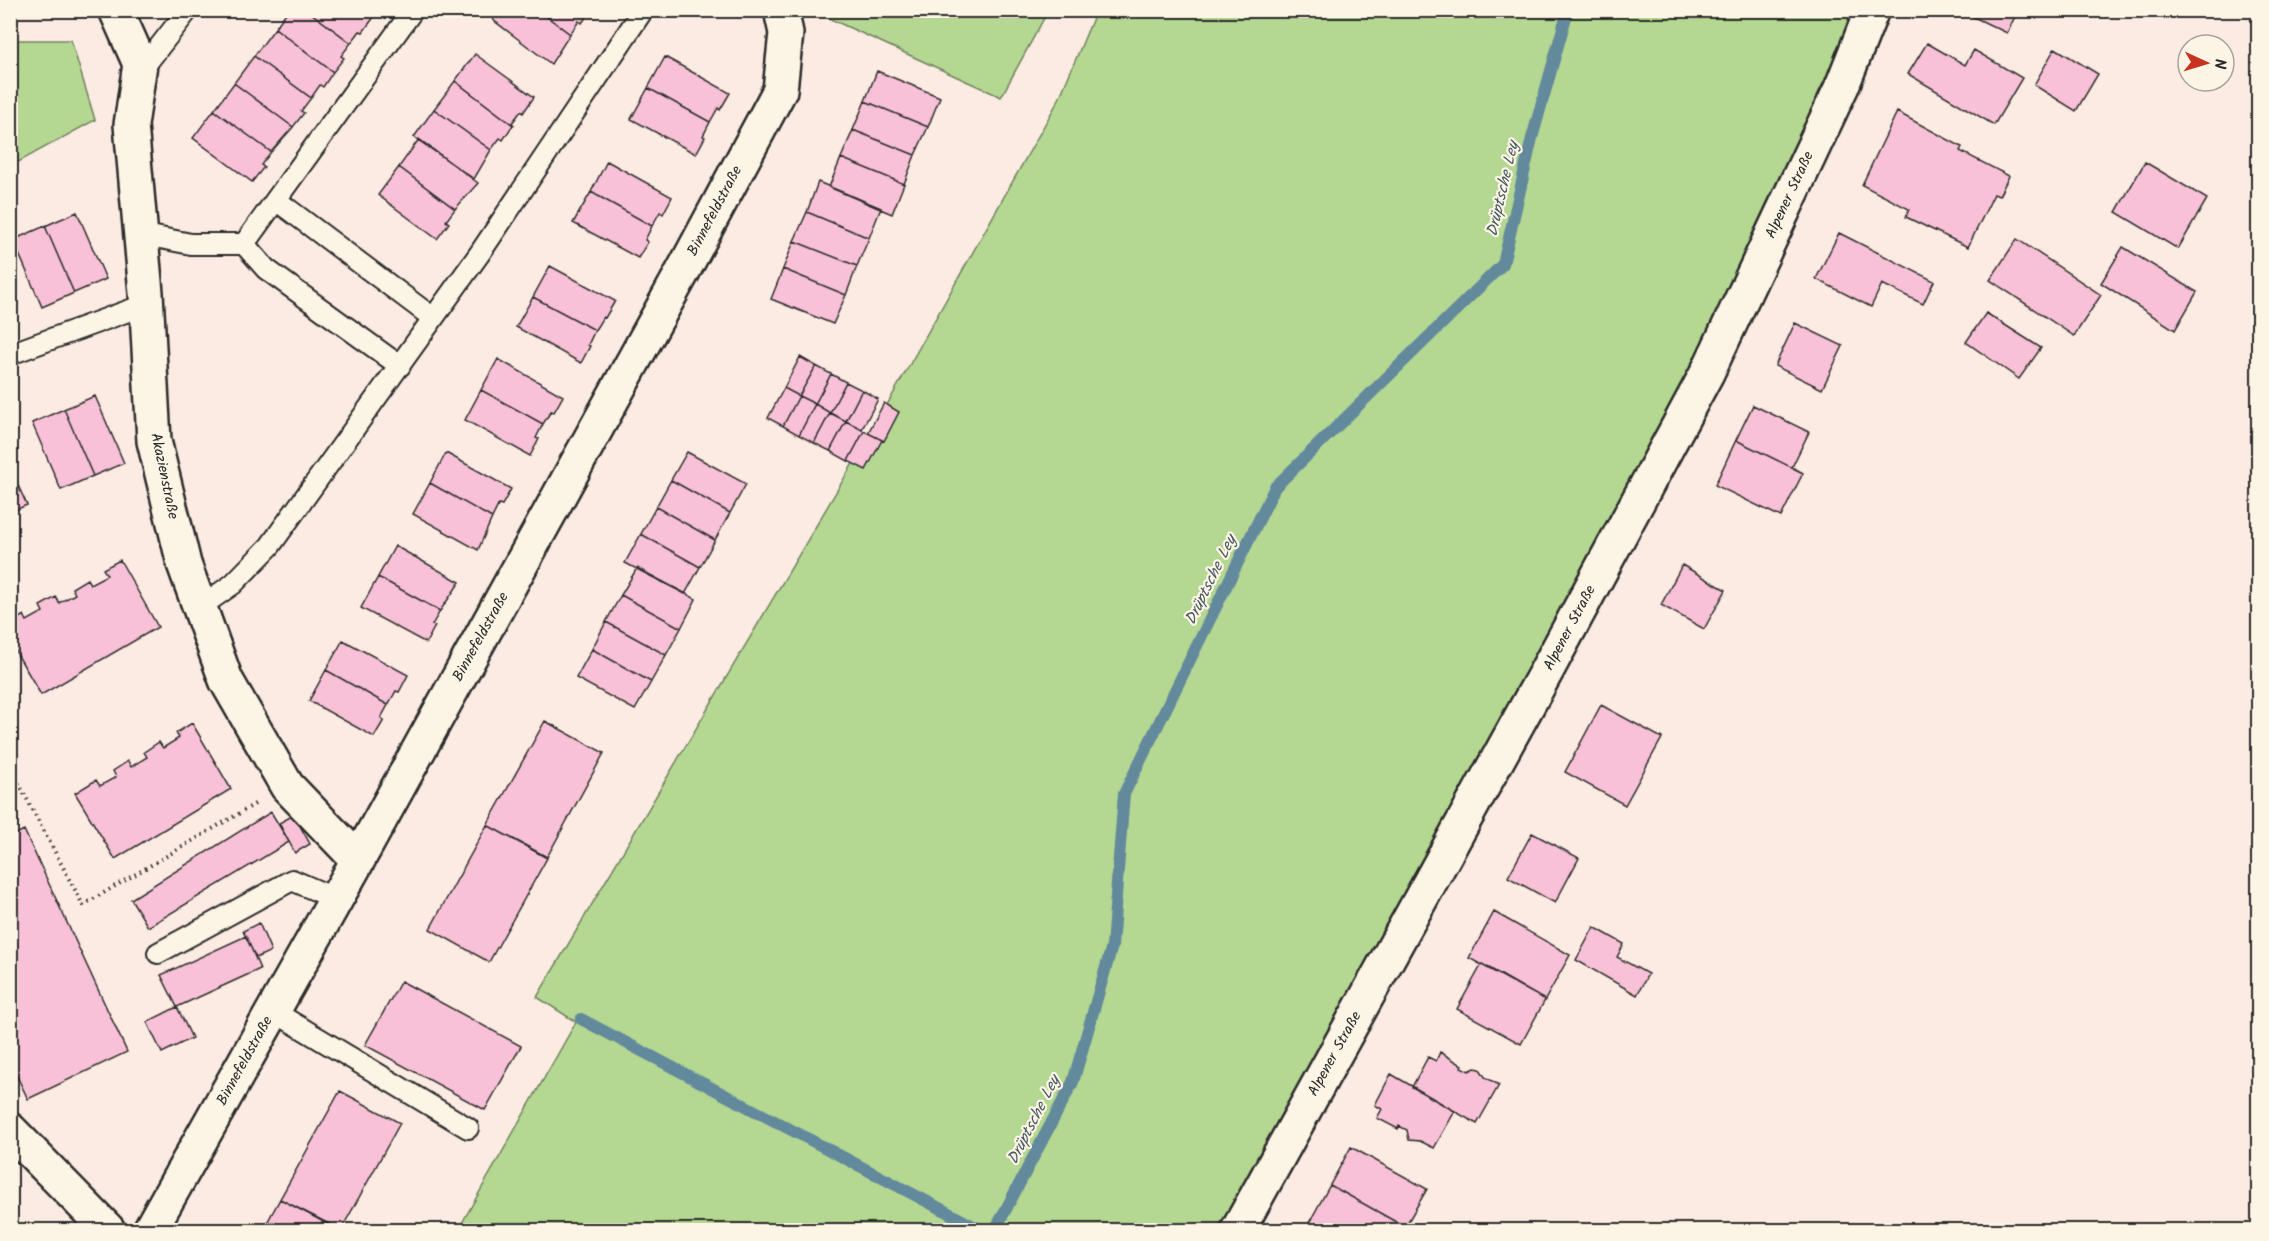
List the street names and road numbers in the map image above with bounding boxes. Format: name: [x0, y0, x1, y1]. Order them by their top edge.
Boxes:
street label: Alpener Straße: [1759, 147, 1821, 243]
street label: Binnefeldstraße: [681, 161, 749, 260]
street label: Akazienstraße: [143, 431, 185, 522]
street label: Alpener Straße: [1537, 581, 1603, 675]
street label: Binnefeldstraße: [446, 588, 516, 686]
street label: Alpener Straße: [1302, 1007, 1368, 1101]
street label: Binnefeldstraße: [210, 1012, 280, 1110]

